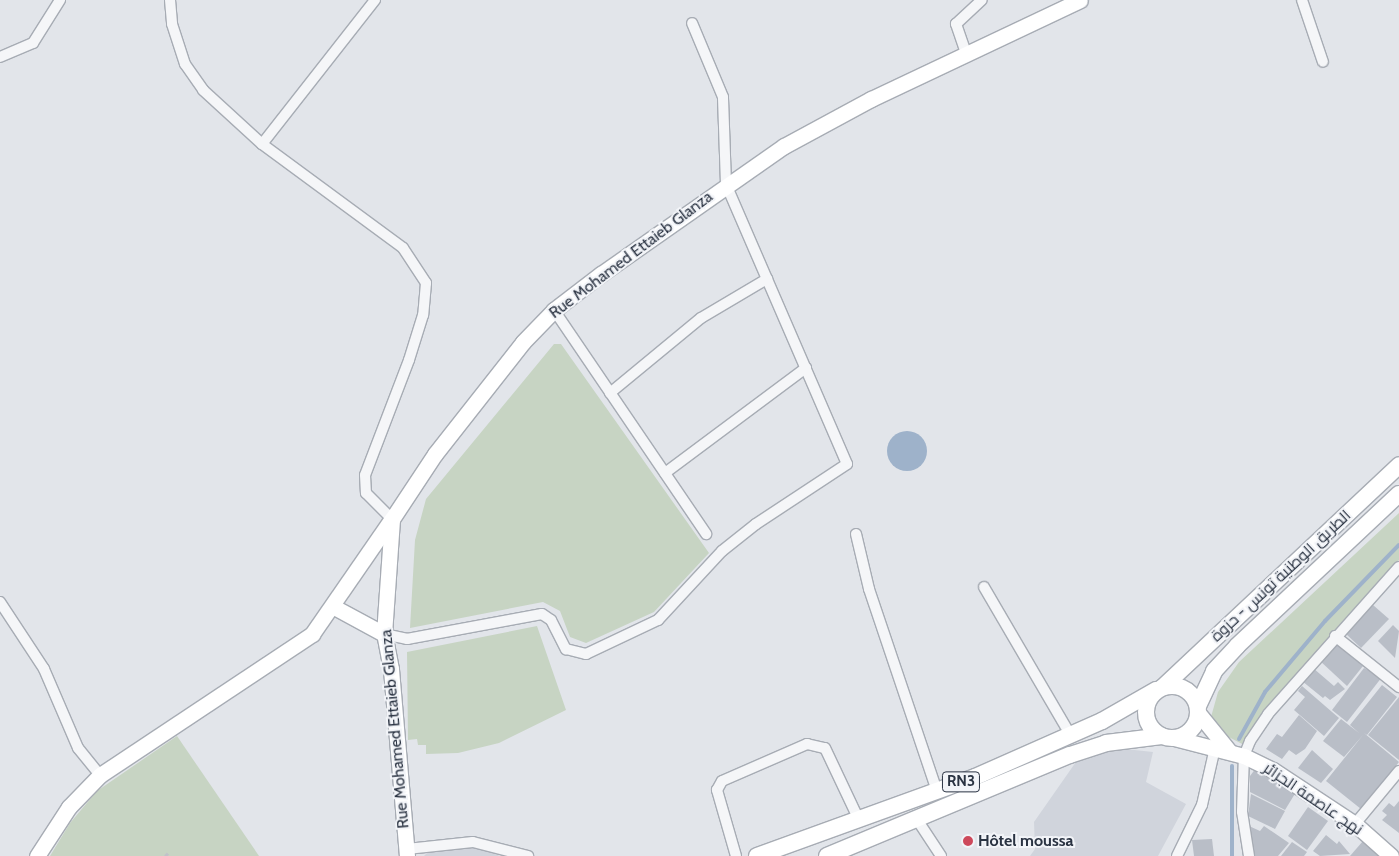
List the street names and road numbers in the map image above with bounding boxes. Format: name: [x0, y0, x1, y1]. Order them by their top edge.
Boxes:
street label: Rue Mohamed Ettaieb Glanza: [545, 187, 717, 323]
street label: الطريق الوطنية تونس - حزوة: [1207, 506, 1355, 646]
street label: Rue Mohamed Ettaieb Glanza: [377, 629, 413, 829]
street label: نهج عاصمة الجزائر: [1260, 759, 1366, 839]
road number: RN3: [941, 770, 981, 794]

